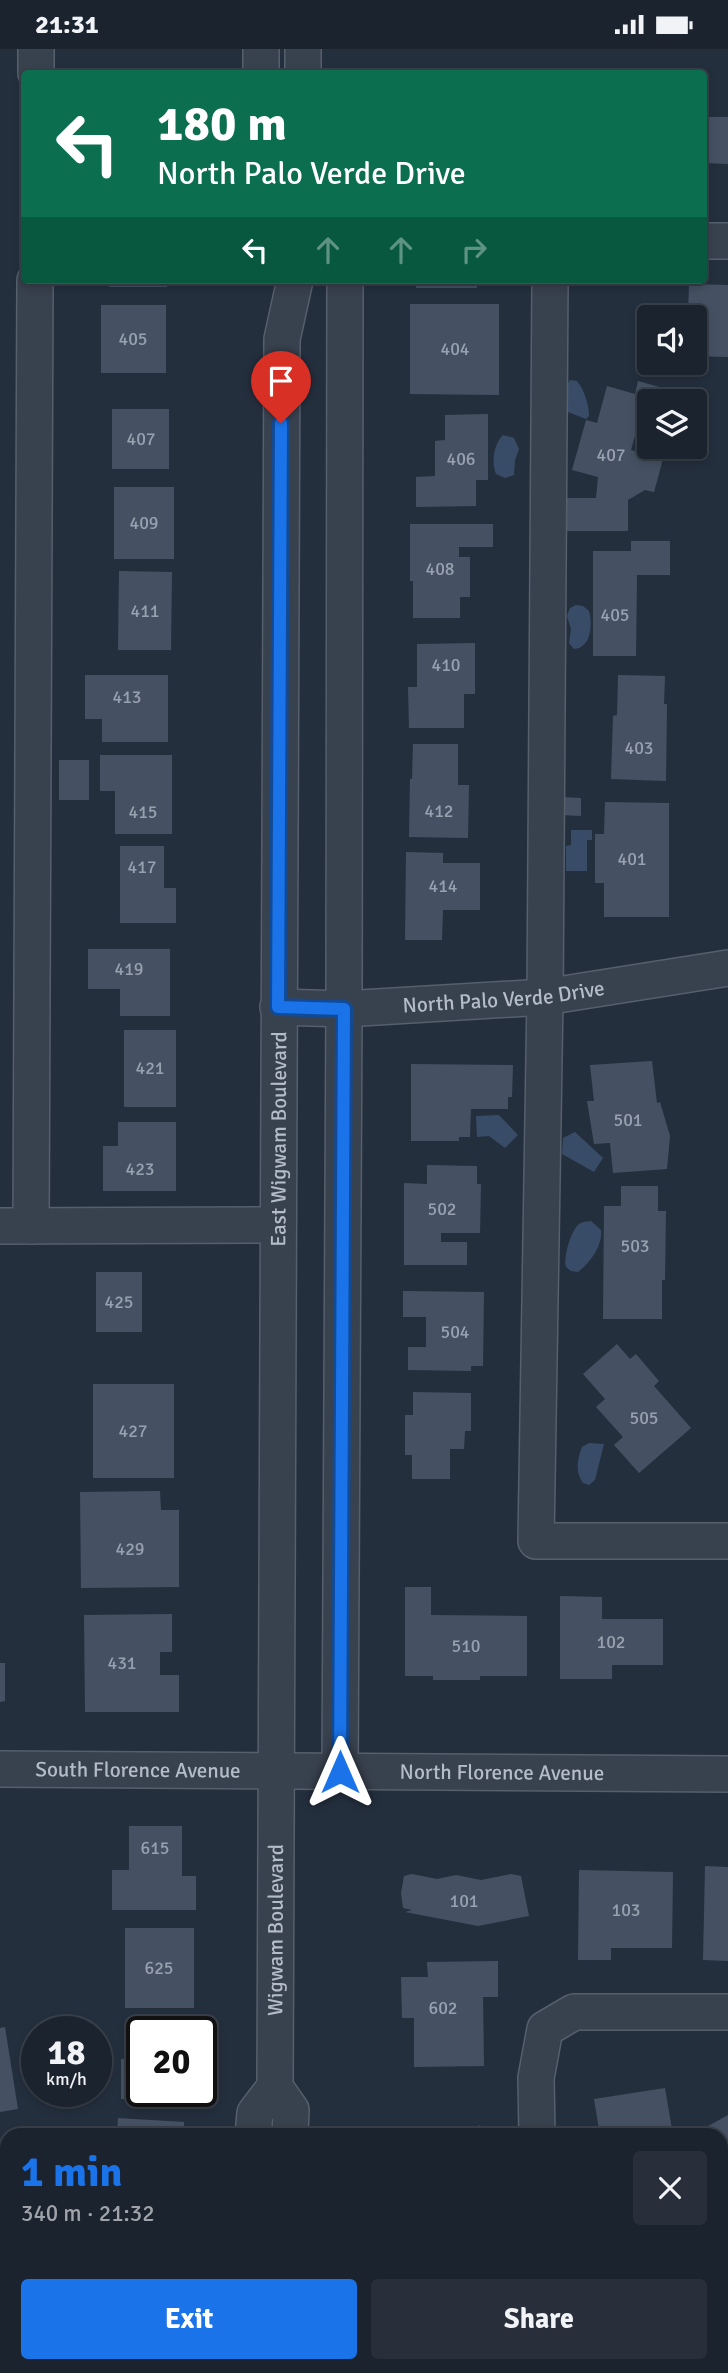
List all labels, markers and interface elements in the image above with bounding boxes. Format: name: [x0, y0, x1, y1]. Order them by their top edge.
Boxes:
text: 21:31: [35, 9, 99, 41]
text: 180 m: [157, 94, 287, 154]
icon: left: [42, 98, 133, 189]
text: North Palo Verde Drive: [157, 154, 466, 193]
icon: left: [236, 231, 274, 269]
icon: ahead: [309, 231, 347, 269]
icon: ahead: [382, 231, 420, 269]
icon: right: [455, 231, 493, 269]
map controls: [637, 305, 707, 459]
button: sound: [637, 305, 707, 375]
house number: 405: [118, 328, 148, 350]
house number: 404: [440, 338, 470, 360]
pin: [251, 351, 311, 423]
icon: arrive: [262, 362, 300, 400]
button: layers: [637, 389, 707, 459]
house number: 407: [126, 428, 156, 450]
house number: 407: [596, 444, 626, 466]
house number: 406: [446, 448, 476, 470]
house number: 409: [129, 512, 159, 534]
house number: 408: [425, 558, 455, 580]
house number: 411: [130, 600, 160, 622]
house number: 405: [600, 604, 630, 626]
house number: 410: [431, 654, 461, 676]
house number: 413: [112, 686, 142, 708]
house number: 403: [624, 737, 654, 759]
house number: 412: [424, 800, 454, 822]
house number: 415: [128, 801, 158, 823]
house number: 401: [617, 848, 647, 870]
house number: 417: [127, 856, 157, 878]
house number: 414: [428, 875, 458, 897]
house number: 419: [114, 958, 144, 980]
street label: North Palo Verde Drive: [402, 975, 606, 1018]
street label: East Wigwam Boulevard: [265, 1031, 292, 1247]
house number: 421: [135, 1057, 165, 1079]
house number: 501: [613, 1109, 643, 1131]
house number: 423: [125, 1158, 155, 1180]
house number: 502: [427, 1198, 457, 1220]
house number: 503: [620, 1235, 650, 1257]
house number: 425: [104, 1291, 134, 1313]
house number: 504: [440, 1321, 470, 1343]
house number: 505: [629, 1407, 659, 1429]
house number: 427: [118, 1420, 148, 1442]
house number: 429: [115, 1538, 145, 1560]
house number: 102: [596, 1631, 626, 1653]
house number: 510: [451, 1635, 481, 1657]
house number: 431: [107, 1652, 137, 1674]
position arrow: [303, 1735, 377, 1809]
street label: South Florence Avenue: [35, 1756, 241, 1784]
street label: North Florence Avenue: [400, 1759, 604, 1786]
house number: 615: [140, 1837, 170, 1859]
street label: Wigwam Boulevard: [262, 1844, 289, 2016]
house number: 101: [449, 1890, 479, 1912]
house number: 103: [611, 1899, 641, 1921]
house number: 625: [144, 1957, 174, 1979]
house number: 602: [428, 1997, 458, 2019]
speed limit sign: 20: [126, 2016, 217, 2107]
text: 18: [48, 2031, 85, 2074]
text: km/h: [46, 2068, 87, 2090]
text: 1 min: [21, 2147, 122, 2198]
button: close: [633, 2151, 707, 2225]
text: 340 m · 21:32: [21, 2199, 155, 2228]
button: Exit: [21, 2279, 357, 2359]
button: Share: [371, 2279, 707, 2359]

